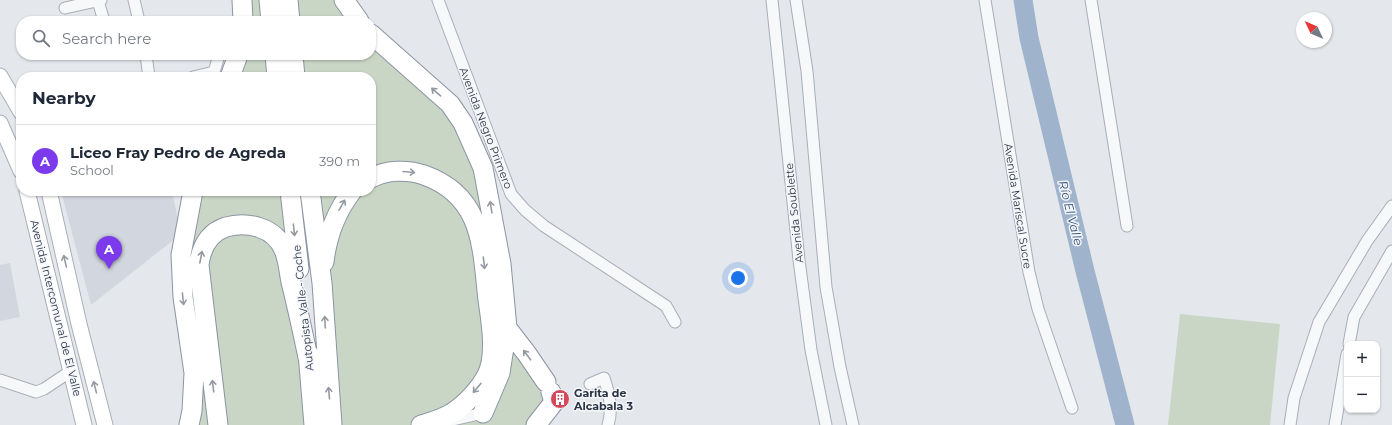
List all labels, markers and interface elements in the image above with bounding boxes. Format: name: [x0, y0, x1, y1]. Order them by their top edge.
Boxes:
north arrow: [1296, 12, 1332, 48]
search box: [16, 16, 376, 60]
icon: search: [30, 27, 52, 49]
text: Search here: [62, 29, 151, 48]
street label: Avenida Negro Primero: [456, 65, 516, 191]
text: Nearby: [32, 88, 96, 108]
one-way arrow: [431, 88, 441, 97]
street label: Avenida Mariscal Sucre: [1001, 142, 1035, 270]
text: Liceo Fray Pedro de Agreda: [70, 143, 286, 162]
text: A: [40, 153, 50, 169]
text: 390 m: [319, 153, 360, 169]
text: School: [70, 162, 114, 178]
street label: Avenida Soublette: [782, 162, 806, 264]
one-way arrow: [402, 168, 415, 176]
water label: Río El Valle: [1056, 179, 1086, 247]
one-way arrow: [338, 199, 346, 211]
one-way arrow: [487, 201, 495, 214]
street label: Avenida Intercomunal de El Valle: [27, 218, 85, 398]
one-way arrow: [291, 223, 298, 236]
pin: A: [96, 236, 122, 269]
street label: Autopista Valle - Coche: [289, 244, 317, 372]
one-way arrow: [197, 251, 205, 264]
one-way arrow: [61, 255, 69, 268]
one-way arrow: [480, 256, 488, 269]
your location: [728, 268, 748, 288]
one-way arrow: [180, 292, 187, 305]
one-way arrow: [321, 316, 328, 329]
map controls: [1344, 341, 1380, 413]
button: +: [1344, 341, 1380, 377]
one-way arrow: [523, 349, 531, 360]
button: −: [1344, 377, 1380, 413]
one-way arrow: [209, 380, 217, 393]
one-way arrow: [91, 381, 99, 394]
one-way arrow: [472, 383, 481, 394]
place label: Garita de Alcabala 3: [573, 386, 634, 413]
one-way arrow: [326, 387, 333, 400]
building icon: Garita de Alcabala 3: [549, 388, 571, 410]

